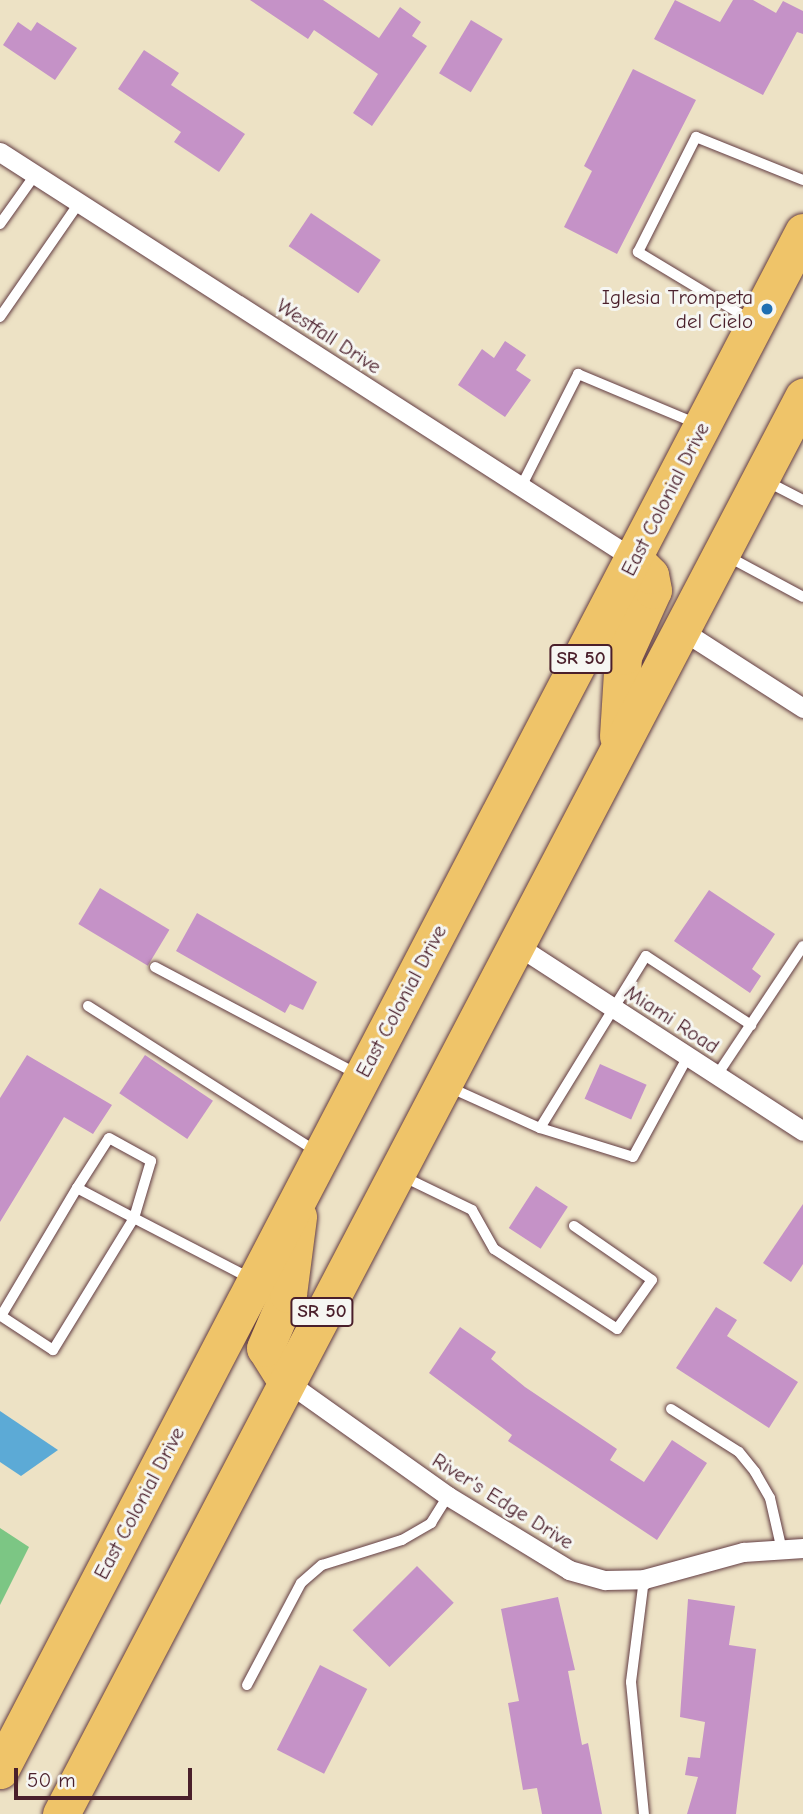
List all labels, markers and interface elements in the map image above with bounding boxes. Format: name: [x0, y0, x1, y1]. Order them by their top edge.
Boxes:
place label: Iglesia Trompeta del Cielo: [602, 284, 753, 334]
street label: Westfall Drive: [272, 293, 386, 379]
marker: Iglesia Trompeta del Cielo: [759, 301, 775, 317]
street label: East Colonial Drive: [615, 418, 715, 580]
road number: SR 50: [548, 644, 614, 674]
street label: East Colonial Drive: [350, 920, 452, 1082]
street label: Miami Road: [620, 979, 724, 1059]
road number: SR 50: [289, 1296, 355, 1328]
street label: East Colonial Drive: [88, 1422, 190, 1584]
street label: River's Edge Drive: [428, 1447, 578, 1555]
scale bar: [18, 1755, 196, 1799]
text: 50 m: [27, 1768, 76, 1792]

